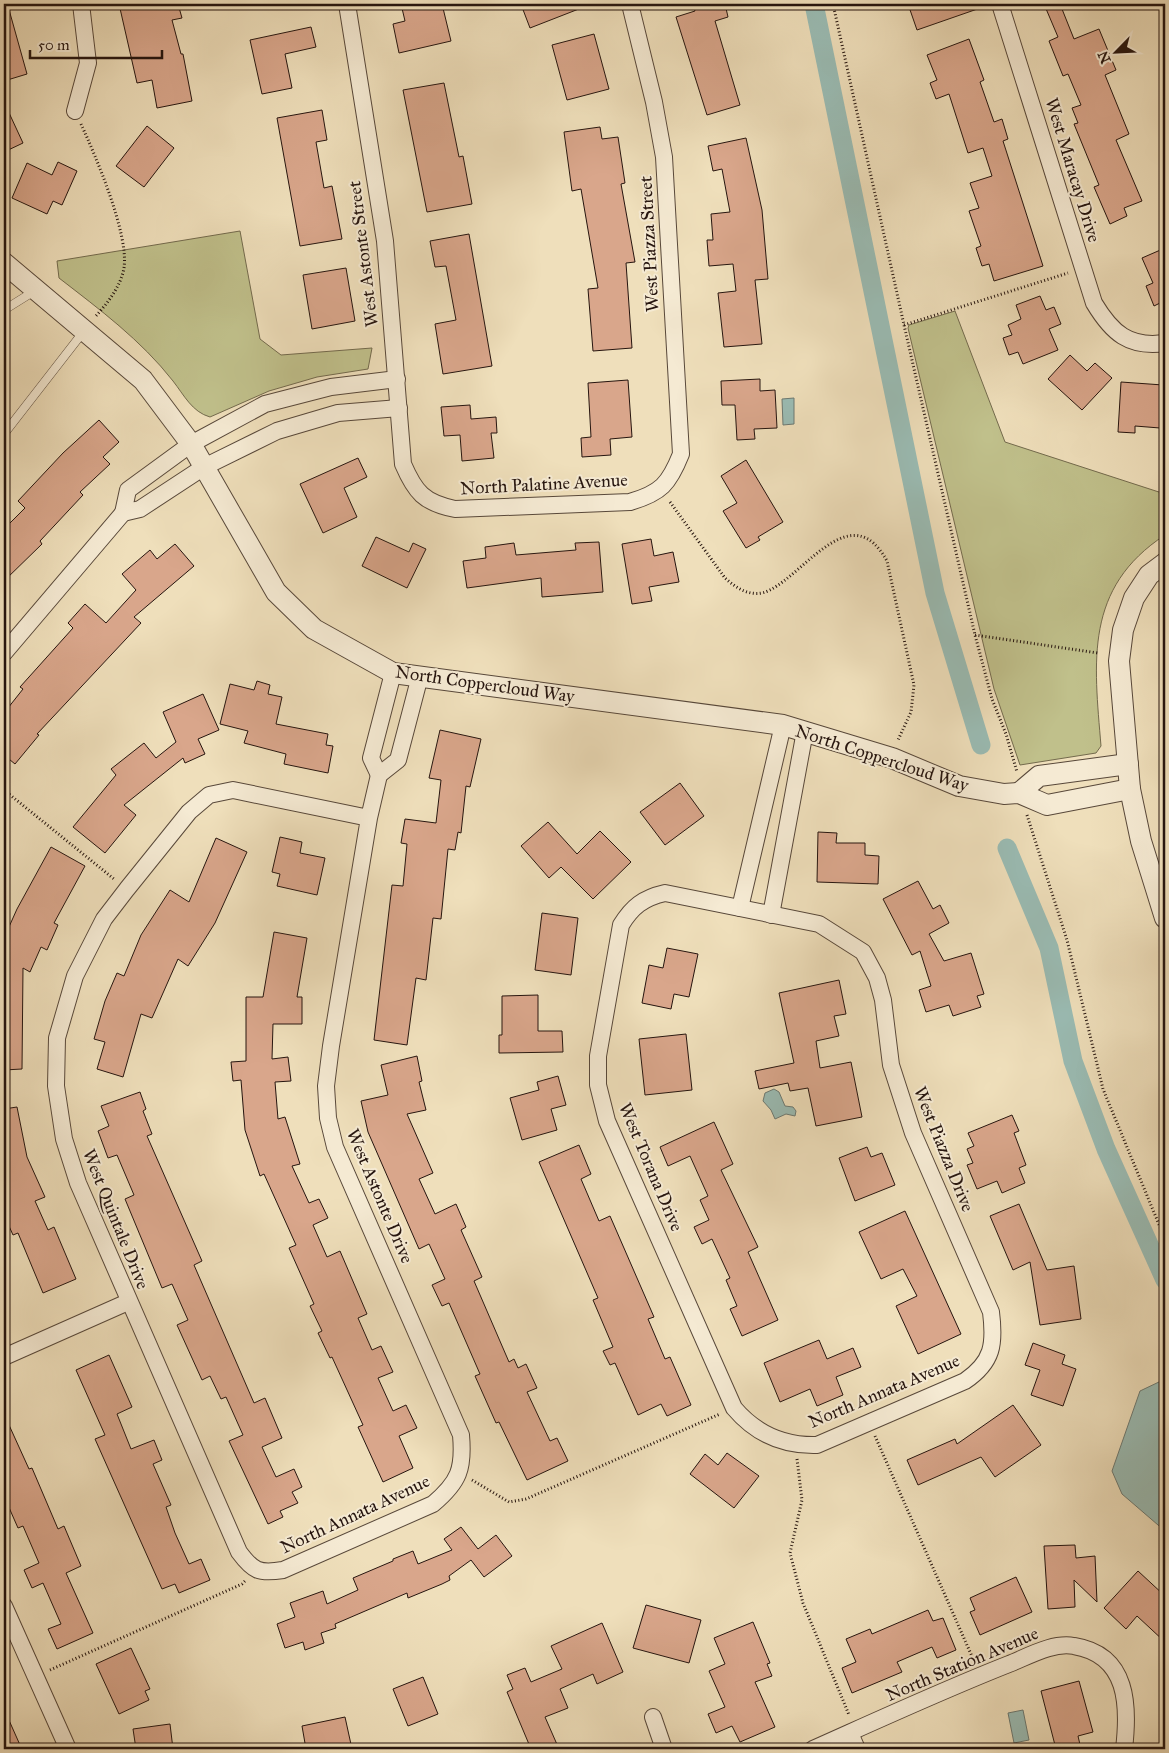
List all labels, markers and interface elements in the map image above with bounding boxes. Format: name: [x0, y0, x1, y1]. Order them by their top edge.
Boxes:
scale bar: [30, 28, 162, 60]
north arrow: [1092, 28, 1142, 78]
text: 50 m: [38, 36, 70, 54]
text: N: [1094, 48, 1115, 66]
street label: West Maracay Drive: [1041, 95, 1105, 245]
street label: West Piazza Street: [634, 175, 664, 313]
street label: West Astonte Street: [343, 179, 383, 328]
street label: North Palatine Avenue: [460, 469, 628, 499]
street label: North Coppercloud Way: [394, 661, 577, 708]
street label: North Coppercloud Way: [793, 720, 972, 797]
street label: West Piazza Drive: [909, 1083, 979, 1215]
street label: West Torana Drive: [614, 1099, 688, 1235]
street label: West Astonte Drive: [342, 1125, 418, 1267]
street label: West Quintale Drive: [78, 1146, 154, 1292]
street label: North Annata Avenue: [805, 1349, 963, 1433]
street label: North Annata Avenue: [277, 1470, 433, 1558]
street label: North Station Avenue: [882, 1622, 1042, 1706]

